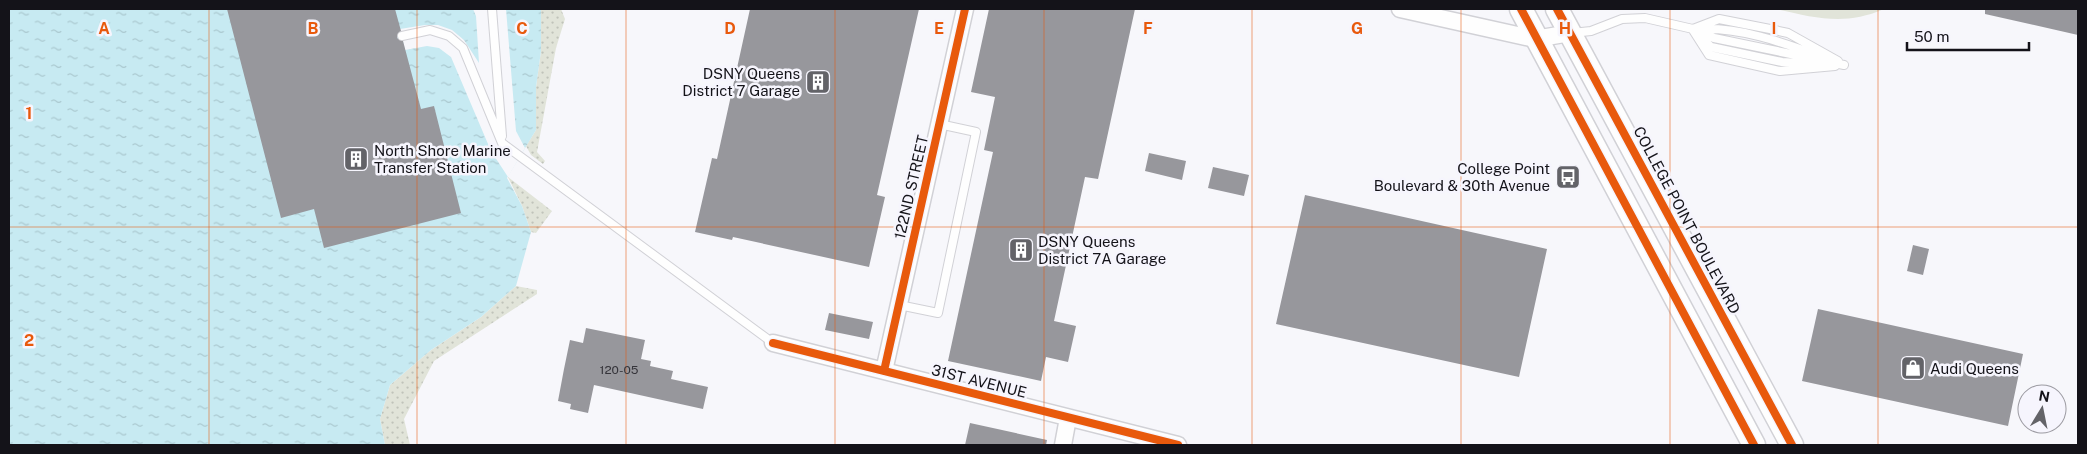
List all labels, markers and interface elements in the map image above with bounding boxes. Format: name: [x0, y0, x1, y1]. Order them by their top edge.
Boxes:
text: A: [98, 19, 110, 38]
text: B: [308, 19, 319, 38]
text: C: [516, 19, 528, 38]
text: D: [724, 19, 736, 38]
text: E: [934, 19, 944, 38]
text: F: [1143, 19, 1153, 38]
text: G: [1351, 19, 1363, 38]
text: H: [1559, 19, 1571, 38]
text: I: [1772, 19, 1776, 38]
scale bar: [1907, 20, 2030, 52]
text: 50 m: [1914, 28, 1949, 45]
place label: DSNY Queens District 7 Garage: [682, 65, 800, 99]
building icon: DSNY Queens District 7 Garage: [805, 69, 831, 95]
text: 1: [26, 104, 32, 123]
street label: COLLEGE POINT BOULEVARD: [1630, 124, 1744, 316]
street label: 122ND STREET: [891, 133, 931, 241]
place label: North Shore Marine Transfer Station: [374, 142, 511, 176]
building icon: North Shore Marine Transfer Station: [343, 146, 369, 172]
place label: College Point Boulevard & 30th Avenue: [1374, 160, 1550, 194]
bus stop icon: College Point Boulevard & 30th Avenue: [1555, 164, 1581, 190]
place label: DSNY Queens District 7A Garage: [1038, 233, 1166, 267]
building icon: DSNY Queens District 7A Garage: [1008, 237, 1034, 263]
text: 2: [24, 331, 34, 350]
shop icon: Audi Queens: [1900, 355, 1926, 381]
place label: Audi Queens: [1930, 360, 2019, 377]
street label: 31ST AVENUE: [930, 361, 1028, 401]
house number: 120-05: [600, 363, 639, 377]
north arrow: [2017, 384, 2067, 434]
text: N: [2037, 387, 2051, 405]

